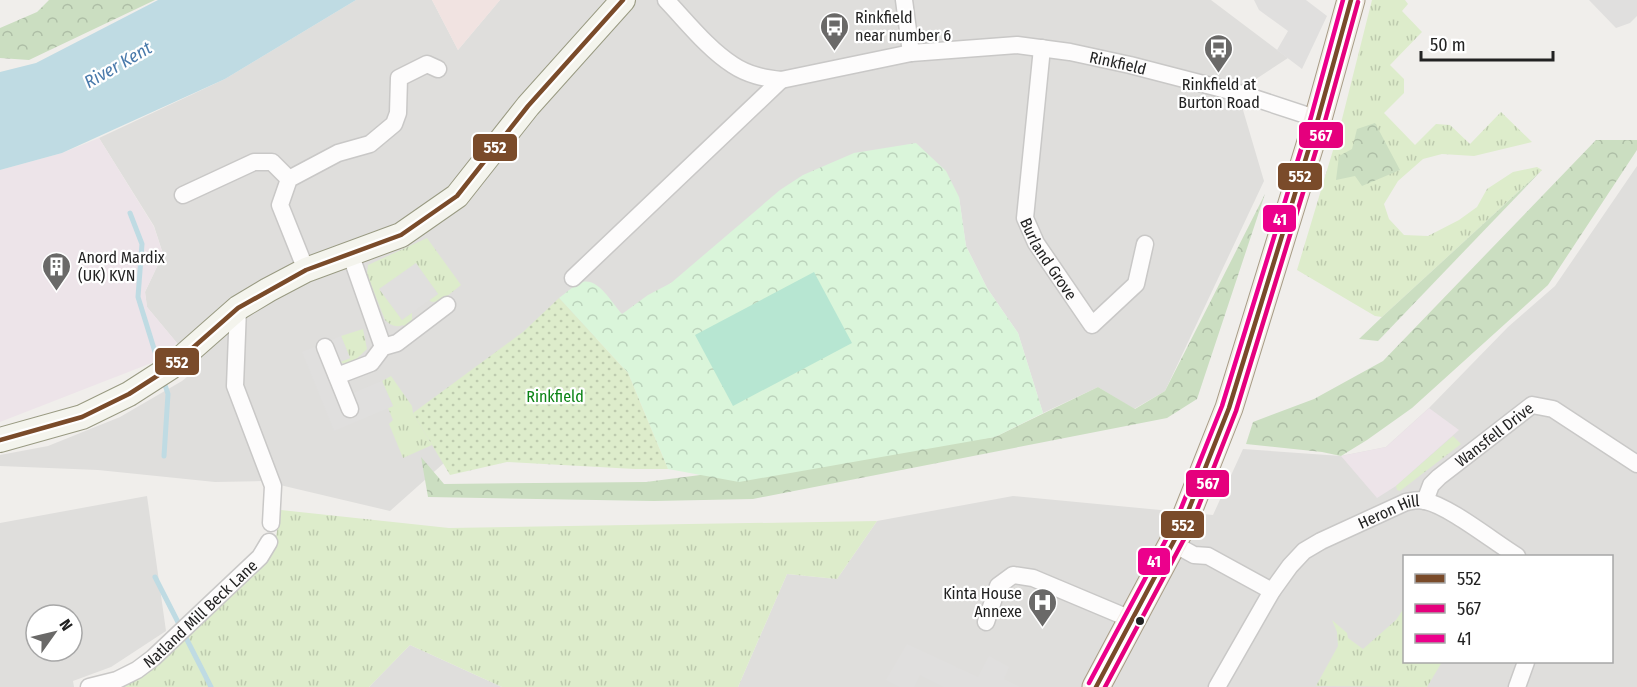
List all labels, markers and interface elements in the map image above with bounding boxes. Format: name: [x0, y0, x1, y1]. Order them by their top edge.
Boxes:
place label: Rinkfield near number 6: [855, 8, 951, 45]
bus stop icon: Rinkfield near number 6: [818, 10, 850, 52]
scale bar: [1421, 24, 1553, 62]
bus stop icon: Rinkfield at Burton Road: [1203, 32, 1235, 74]
text: 50 m: [1430, 34, 1466, 56]
water label: River Kent: [80, 37, 156, 93]
street label: Rinkfield: [1088, 47, 1148, 78]
place label: Rinkfield at Burton Road: [1178, 75, 1260, 112]
line badge: 567: [1298, 121, 1344, 149]
text: 567: [1310, 126, 1333, 145]
line badge: 552: [472, 133, 518, 162]
text: 552: [484, 138, 507, 157]
line badge: 552: [1277, 162, 1323, 191]
text: 552: [1289, 167, 1312, 186]
line badge: 41: [1262, 204, 1297, 233]
text: 41: [1273, 210, 1287, 229]
street label: Burland Grove: [1017, 215, 1081, 303]
place label: Anord Mardix (UK) KVN: [78, 248, 165, 285]
building icon: Anord Mardix (UK) KVN: [41, 250, 73, 292]
line badge: 552: [154, 347, 200, 376]
text: 552: [166, 353, 189, 372]
park label: Rinkfield: [526, 387, 584, 406]
street label: Wansfell Drive: [1451, 398, 1537, 471]
line badge: 567: [1185, 469, 1230, 498]
text: 567: [1197, 474, 1220, 493]
street label: Heron Hill: [1355, 491, 1420, 532]
line badge: 552: [1160, 510, 1205, 539]
text: 552: [1172, 516, 1195, 535]
line badge: 41: [1137, 547, 1171, 576]
text: 41: [1147, 552, 1161, 571]
street label: Natland Mill Beck Lane: [140, 555, 261, 671]
legend: [1403, 555, 1613, 663]
text: 552: [1457, 568, 1481, 590]
place label: Kinta House Annexe: [943, 584, 1022, 621]
hospital icon: Kinta House Annexe: [1027, 586, 1059, 628]
text: 567: [1457, 598, 1481, 620]
north arrow: [24, 603, 84, 663]
unlabelled marker: [1134, 615, 1146, 627]
text: N: [55, 616, 77, 634]
text: 41: [1457, 628, 1472, 650]

